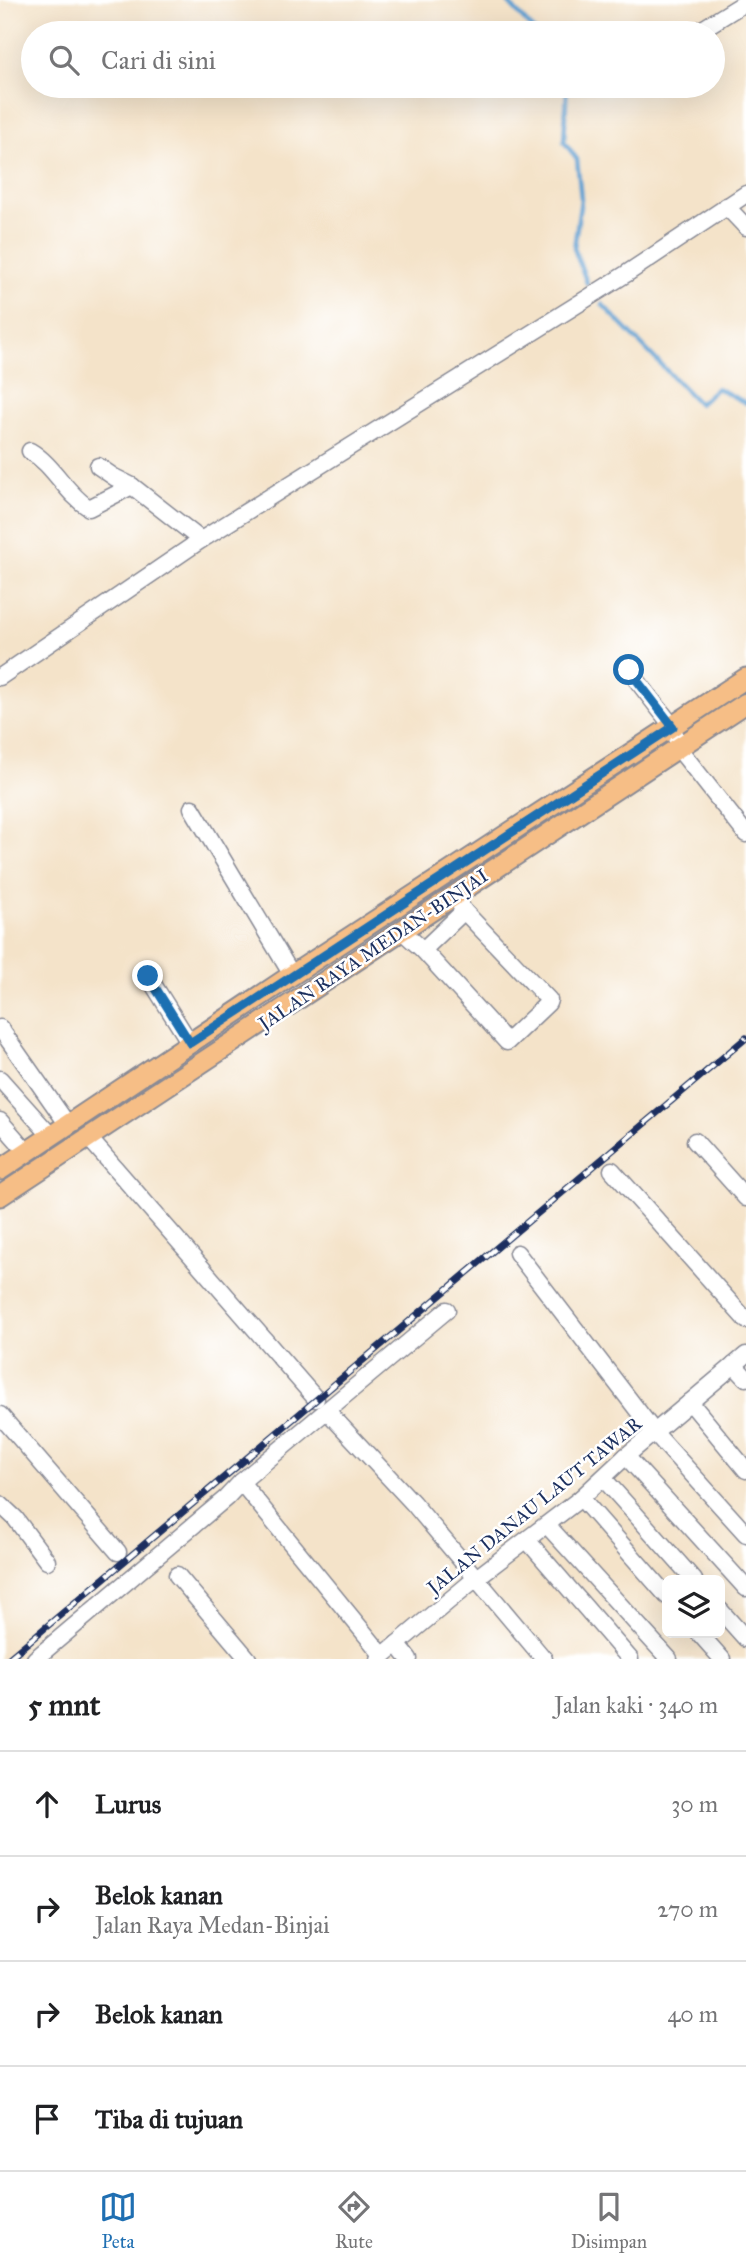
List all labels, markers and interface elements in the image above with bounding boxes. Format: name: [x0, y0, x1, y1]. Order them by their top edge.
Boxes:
search box: [21, 21, 725, 98]
icon: search: [45, 41, 83, 79]
text: Cari di sini: [101, 44, 216, 76]
route start: [613, 654, 644, 685]
street label: JALAN RAYA MEDAN-BINJAI: [252, 864, 493, 1037]
route end: [132, 960, 163, 991]
street label: JALAN DANAU LAUT TAWAR: [421, 1411, 647, 1601]
map controls: [662, 1575, 725, 1638]
button: layers: [662, 1575, 725, 1638]
text: 5 mnt: [28, 1687, 100, 1723]
text: Jalan kaki · 340 m: [554, 1691, 718, 1719]
icon: ahead: [28, 1785, 66, 1823]
text: Lurus: [95, 1788, 161, 1820]
text: 30 m: [671, 1790, 718, 1818]
text: Belok kanan: [95, 1879, 223, 1911]
icon: right: [28, 1890, 66, 1928]
text: 270 m: [657, 1895, 718, 1923]
text: Jalan Raya Medan-Binjai: [95, 1911, 330, 1939]
icon: right: [28, 1995, 66, 2033]
text: Belok kanan: [95, 1998, 223, 2030]
text: 40 m: [668, 2000, 718, 2028]
icon: arrive: [28, 2100, 66, 2138]
text: Tiba di tujuan: [95, 2103, 243, 2135]
tab: Peta: [99, 2188, 137, 2253]
tab: Rute: [335, 2188, 373, 2253]
tab: Disimpan: [571, 2188, 647, 2253]

